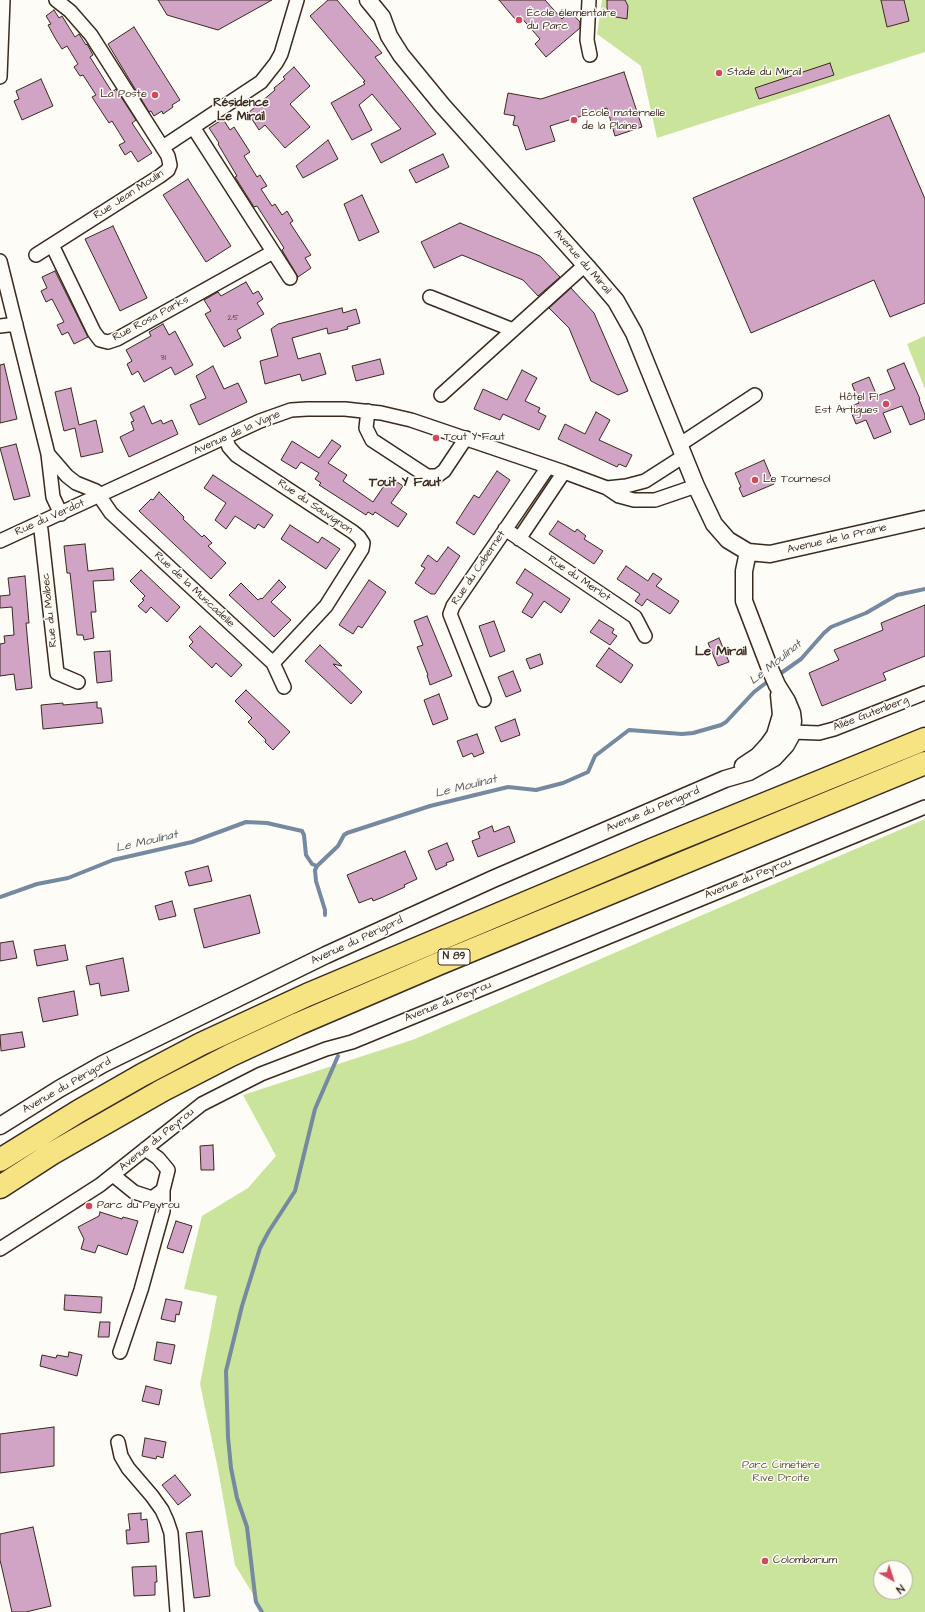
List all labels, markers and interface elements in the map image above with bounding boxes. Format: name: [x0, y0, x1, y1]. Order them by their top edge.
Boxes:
place label: École élementaire du Parc: [527, 7, 616, 33]
marker: École élementaire du Parc: [514, 15, 524, 25]
place label: Stade du Mirail: [727, 66, 802, 80]
marker: Stade du Mirail: [714, 68, 724, 78]
place label: La Poste: [100, 88, 147, 102]
marker: La Poste: [150, 90, 160, 100]
district label: Résidence Le Mirail: [213, 96, 269, 124]
place label: École maternelle de la Plaine: [582, 107, 665, 133]
marker: École maternelle de la Plaine: [569, 115, 579, 125]
street label: Rue Jean Moulin: [92, 167, 166, 223]
street label: Avenue du Mirail: [550, 227, 614, 297]
street label: Rue Rosa Parks: [111, 293, 191, 345]
house number: 25: [227, 313, 239, 323]
house number: 31: [160, 353, 166, 363]
place label: Hôtel F1 Est Artigues: [815, 391, 878, 417]
marker: Hôtel F1 Est Artigues: [881, 399, 891, 409]
street label: Avenue de la Vigne: [192, 408, 282, 458]
place label: Tout Y Faut: [444, 431, 505, 445]
marker: Tout Y Faut: [431, 433, 441, 443]
place label: Le Tournesol: [763, 473, 831, 487]
district label: Tout Y Faut: [369, 475, 441, 491]
marker: Le Tournesol: [750, 475, 760, 485]
street label: Rue du Sauvignon: [275, 477, 355, 537]
street label: Rue du Verdot: [13, 497, 87, 539]
street label: Avenue de la Prairie: [786, 521, 888, 557]
street label: Rue du Cabernet: [449, 528, 509, 608]
street label: Rue de la Muscadelle: [151, 549, 237, 631]
street label: Rue du Merlot: [545, 553, 613, 605]
street label: Rue du Malbec: [40, 572, 60, 648]
water label: Le Moulinat: [747, 638, 805, 688]
district label: Le Mirail: [695, 644, 747, 660]
street label: Allée Gutenberg: [831, 694, 911, 734]
water label: Le Moulinat: [434, 772, 498, 802]
street label: Avenue du Périgord: [604, 784, 702, 836]
water label: Le Moulinat: [115, 828, 179, 856]
street label: Avenue du Peyrou: [703, 856, 793, 902]
street label: Avenue du Périgord: [309, 914, 405, 968]
road number: N 89: [438, 949, 470, 965]
street label: Avenue du Peyrou: [403, 979, 493, 1025]
street label: Avenue du Périgord: [20, 1055, 114, 1117]
street label: Avenue du Peyrou: [117, 1106, 197, 1174]
place label: Parc du Peyrou: [97, 1199, 180, 1213]
marker: Parc du Peyrou: [84, 1201, 94, 1211]
park label: Parc Cimetière Rive Droite: [742, 1459, 820, 1485]
place label: Colombarium: [773, 1554, 837, 1568]
marker: Colombarium: [760, 1556, 770, 1566]
north arrow: [873, 1560, 913, 1600]
text: N: [893, 1581, 908, 1597]

